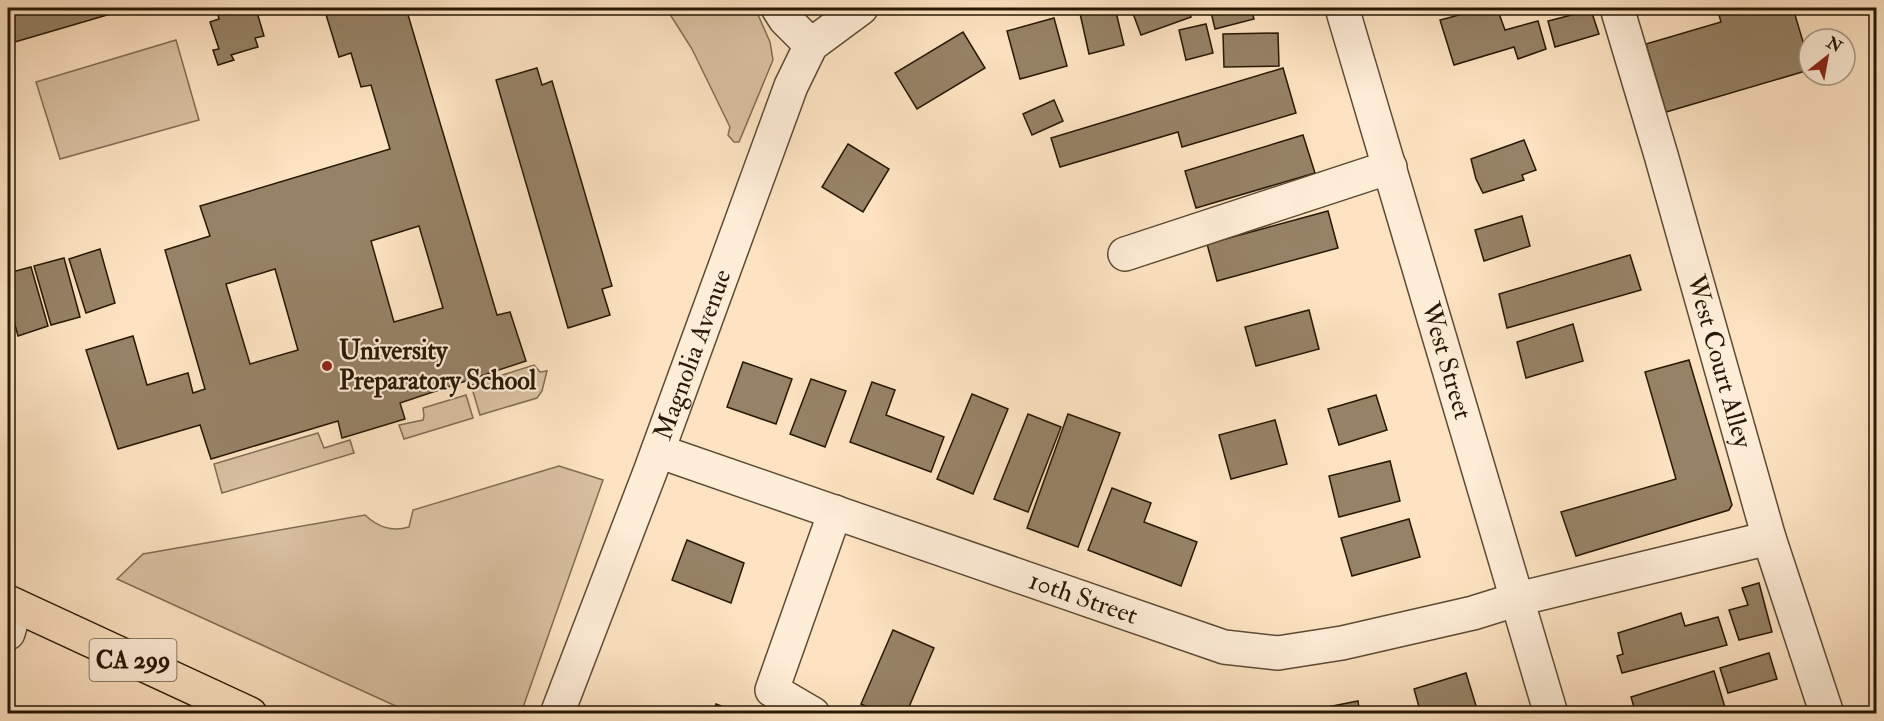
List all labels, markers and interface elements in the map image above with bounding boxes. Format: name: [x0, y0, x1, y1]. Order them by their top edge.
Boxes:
north arrow: [1797, 27, 1857, 87]
text: N: [1822, 32, 1846, 58]
street label: Magnolia Avenue: [647, 265, 739, 445]
street label: West Court Alley: [1679, 270, 1759, 452]
street label: West Street: [1414, 298, 1479, 423]
place label: University Preparatory School: [339, 335, 537, 398]
marker: University Preparatory School: [320, 359, 334, 373]
street label: 10th Street: [1025, 565, 1142, 632]
road number: CA 299: [90, 639, 176, 681]

